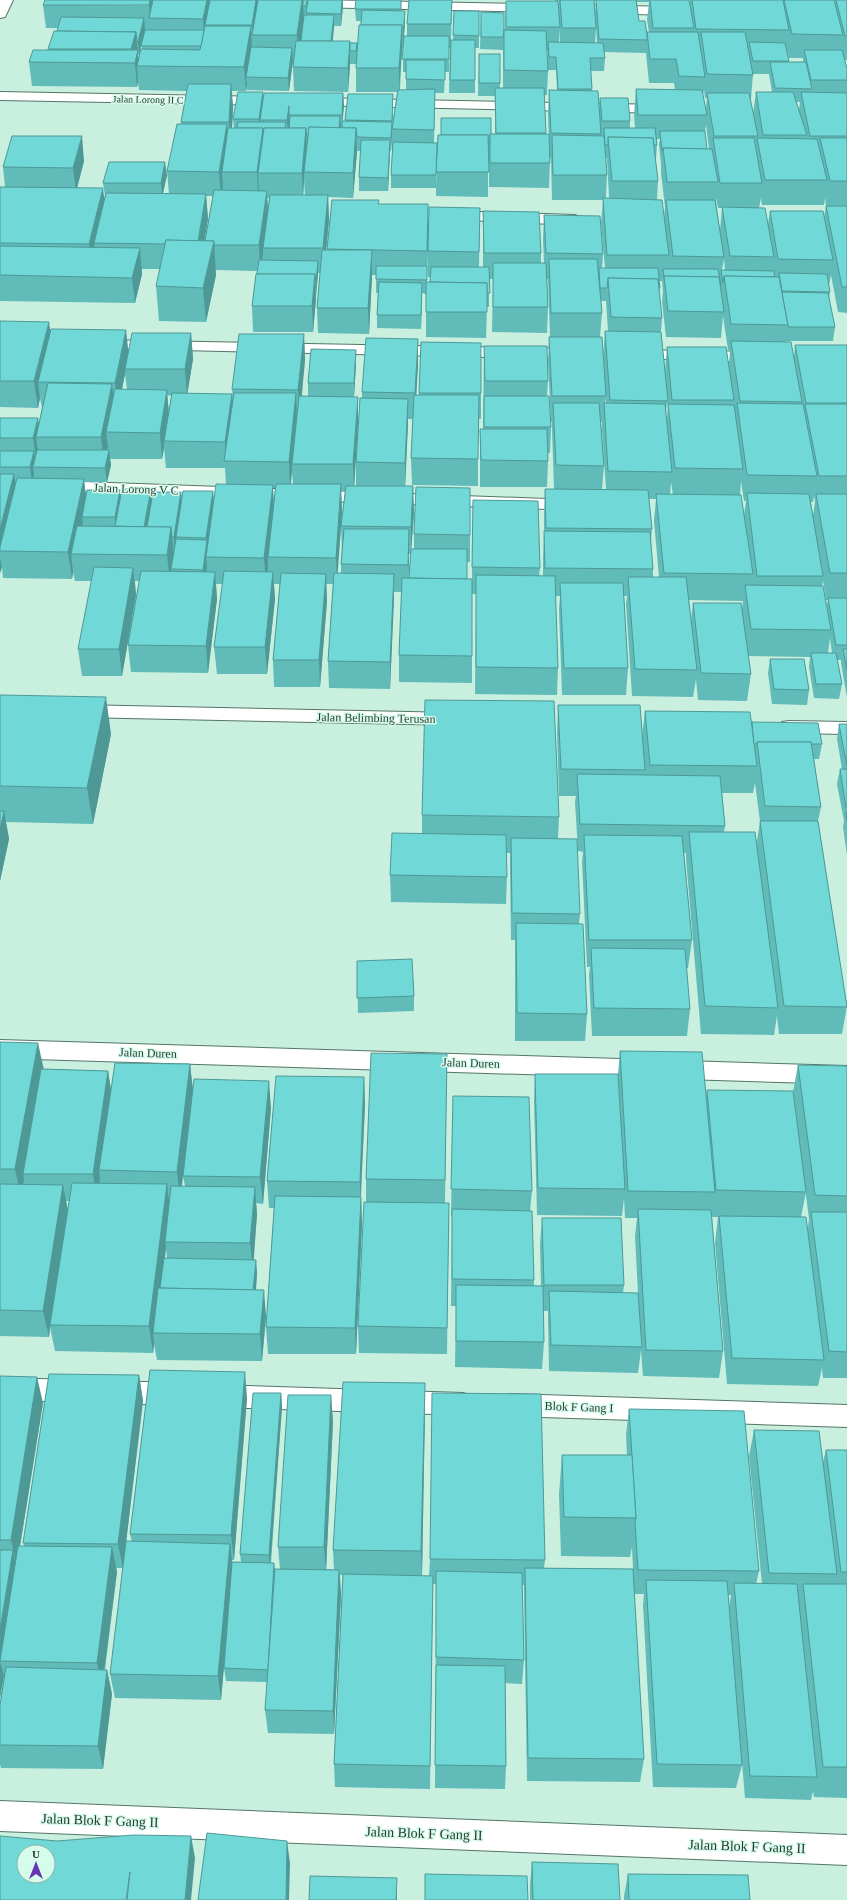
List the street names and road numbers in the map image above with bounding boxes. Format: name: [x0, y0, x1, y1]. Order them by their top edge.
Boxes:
street label: Jalan Lorong II C: [112, 93, 184, 106]
street label: Jalan Lorong V C: [93, 481, 179, 497]
street label: Jalan Belimbing Terusan: [316, 710, 436, 726]
street label: Jalan Duren: [119, 1045, 177, 1061]
street label: Jalan Duren: [442, 1055, 500, 1071]
street label: Blok F Gang I: [544, 1399, 614, 1415]
street label: Jalan Blok F Gang II: [41, 1811, 159, 1830]
street label: Jalan Blok F Gang II: [365, 1824, 483, 1843]
street label: Jalan Blok F Gang II: [688, 1837, 806, 1856]

